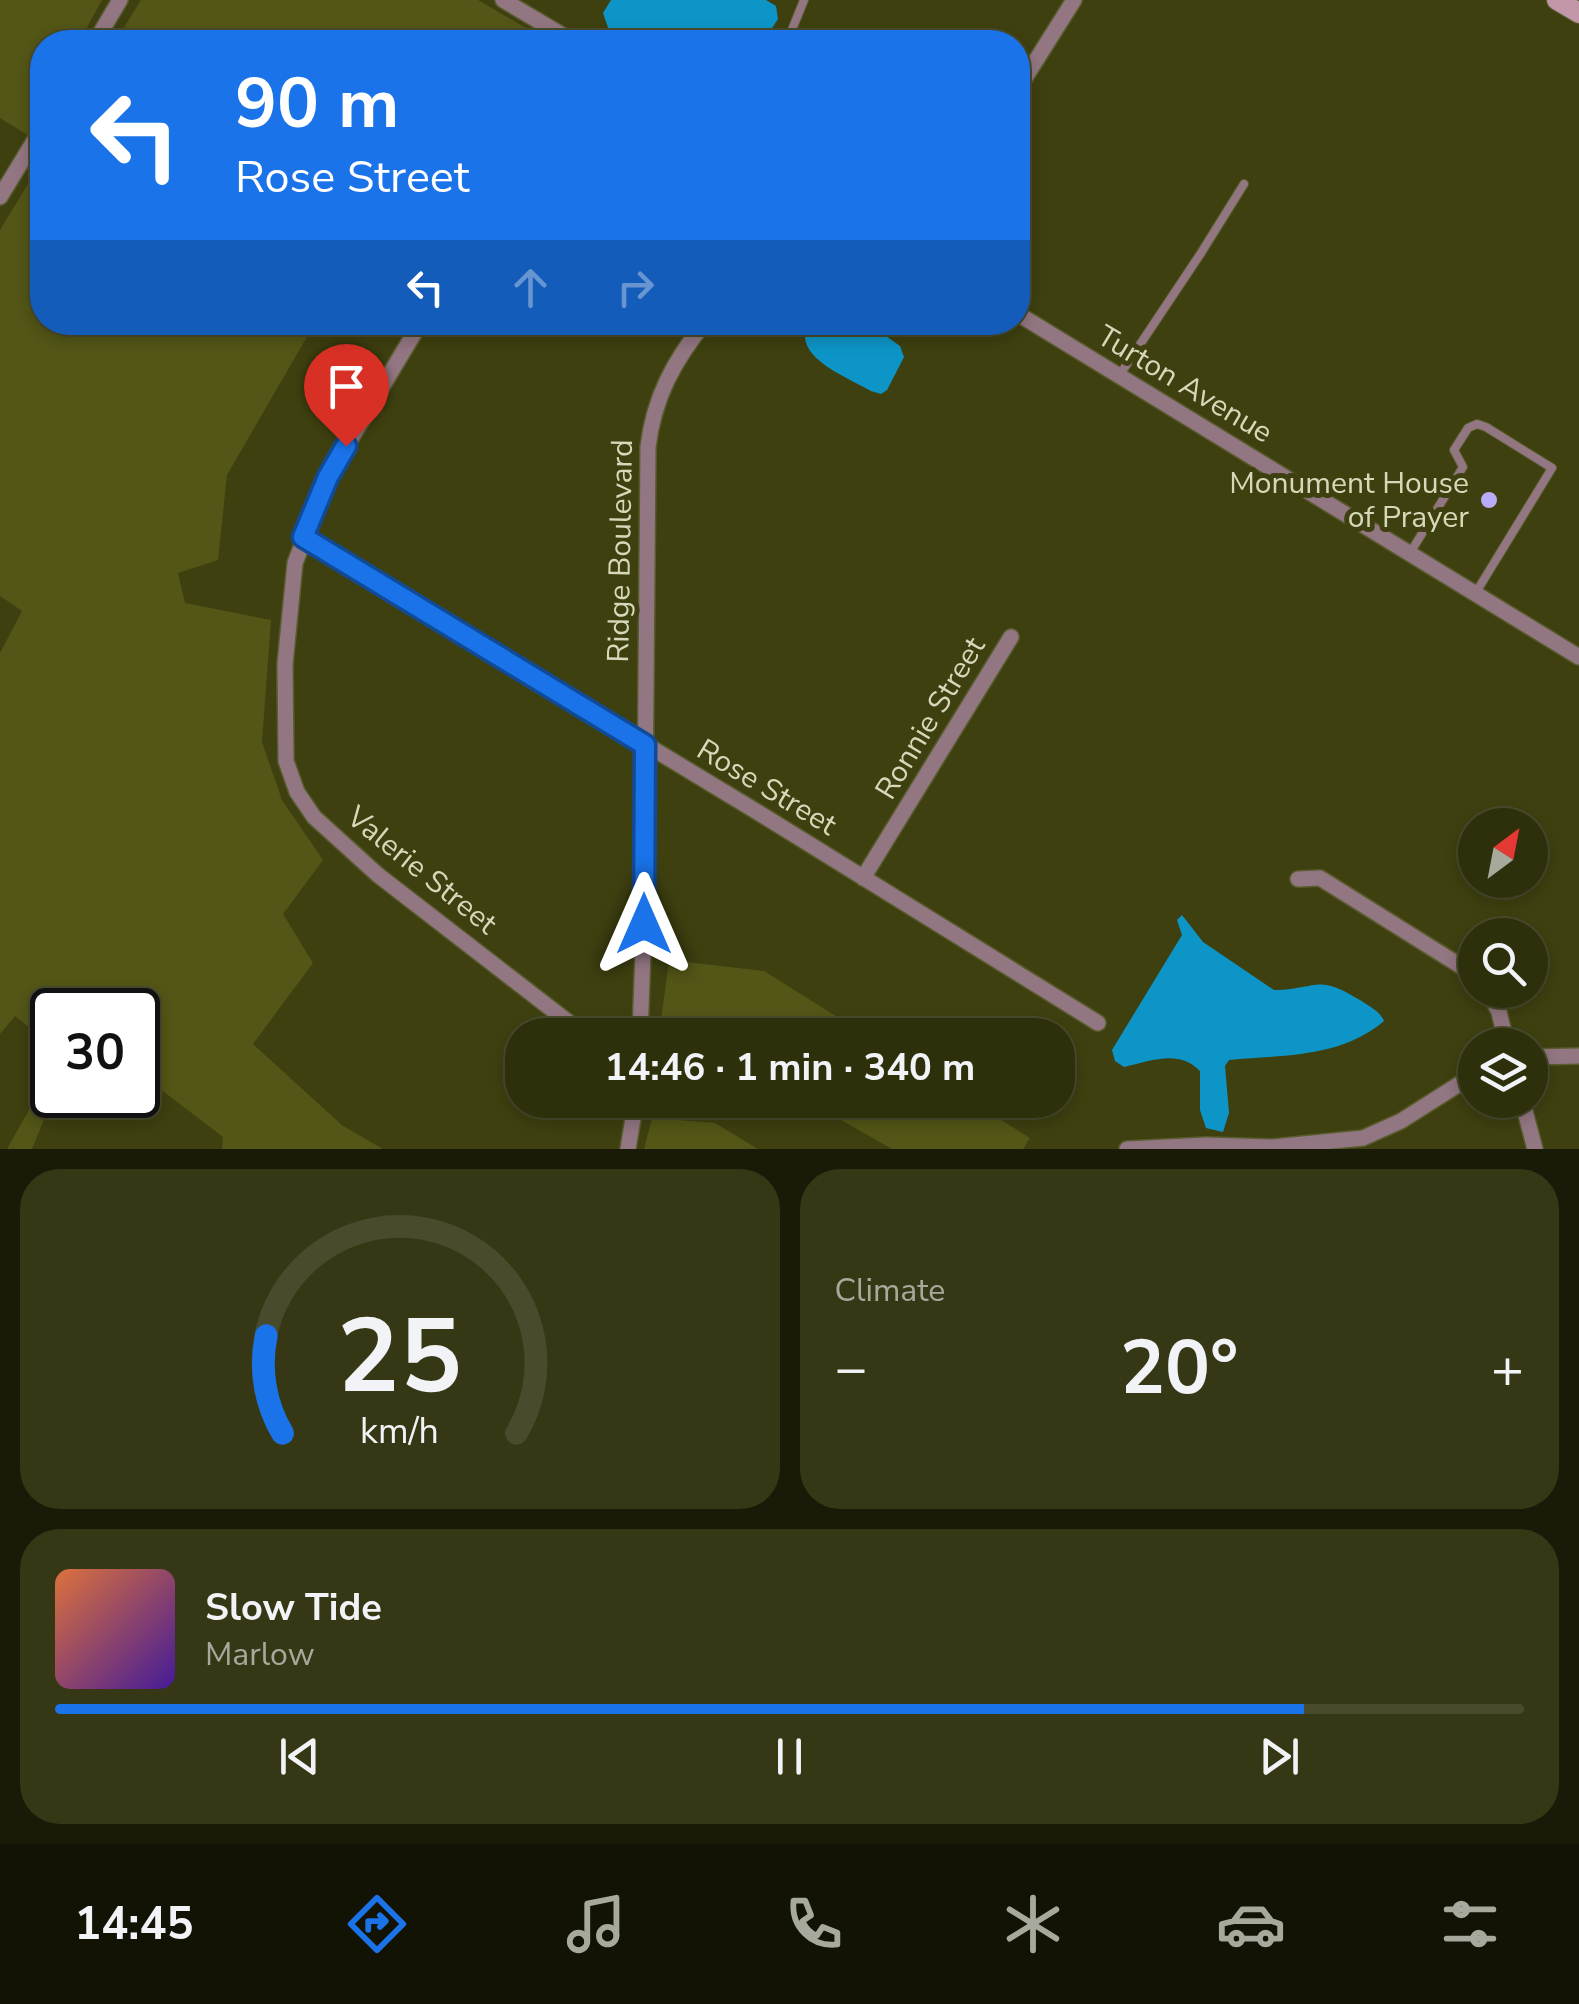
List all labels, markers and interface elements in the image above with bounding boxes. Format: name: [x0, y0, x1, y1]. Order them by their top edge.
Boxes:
text: 90 m: [235, 56, 399, 152]
icon: left: [70, 70, 200, 200]
text: Rose Street: [235, 147, 470, 208]
icon: left: [398, 260, 453, 315]
icon: ahead: [503, 260, 558, 315]
icon: right: [608, 260, 663, 315]
street label: Turton Avenue: [1089, 316, 1280, 453]
pin: [304, 344, 389, 447]
icon: arrive: [319, 359, 374, 414]
street label: Ridge Boulevard: [598, 439, 643, 663]
place label: Monument House of Prayer: [1229, 463, 1469, 538]
marker: Monument House of Prayer: [1478, 489, 1500, 511]
street label: Ronnie Street: [866, 629, 995, 807]
street label: Rose Street: [689, 730, 845, 846]
street label: Valerie Street: [337, 796, 506, 944]
north arrow: [1458, 808, 1548, 898]
map controls: [1458, 808, 1548, 1118]
position arrow: [592, 872, 696, 976]
button: search: [1458, 918, 1548, 1008]
speed limit sign: 30: [30, 988, 160, 1118]
button: layers: [1458, 1028, 1548, 1118]
text: 14:46 · 1 min · 340 m: [605, 1042, 975, 1093]
text: Climate: [835, 1269, 945, 1312]
text: 25: [337, 1286, 462, 1428]
text: 20°: [1120, 1317, 1238, 1419]
text: −: [835, 1331, 868, 1406]
text: +: [1491, 1331, 1524, 1406]
text: km/h: [360, 1407, 439, 1456]
text: Slow Tide: [205, 1582, 382, 1633]
text: Marlow: [205, 1633, 315, 1676]
icon: previous: [272, 1729, 327, 1784]
icon: pause: [762, 1729, 817, 1784]
icon: next: [1252, 1729, 1307, 1784]
icon: directions: [342, 1889, 412, 1959]
icon: music: [561, 1889, 631, 1959]
icon: phone: [779, 1889, 849, 1959]
icon: climate: [998, 1889, 1068, 1959]
icon: car: [1216, 1889, 1286, 1959]
icon: filters: [1435, 1889, 1505, 1959]
text: 14:45: [74, 1894, 193, 1955]

